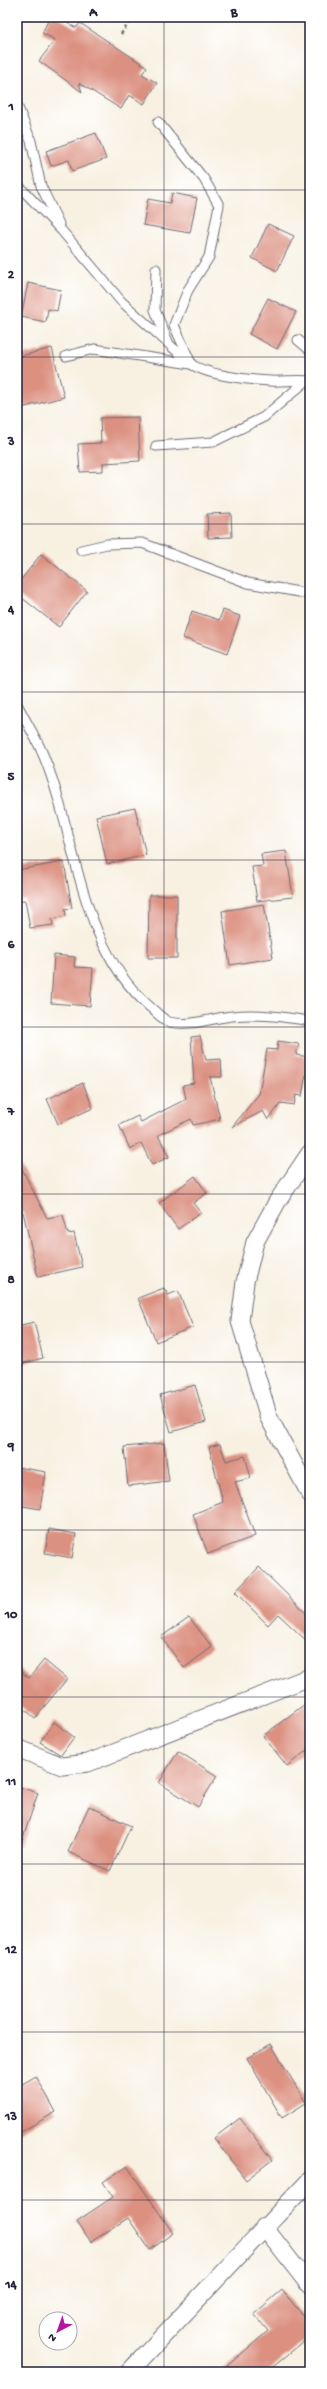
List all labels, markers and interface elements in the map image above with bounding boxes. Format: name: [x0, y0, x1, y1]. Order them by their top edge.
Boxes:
text: A: [88, 6, 98, 21]
text: B: [230, 6, 239, 21]
text: 1: [7, 100, 14, 115]
text: 2: [8, 268, 15, 283]
text: 3: [7, 435, 15, 450]
text: 4: [7, 603, 15, 618]
text: 5: [8, 770, 15, 785]
text: 6: [8, 938, 15, 953]
text: 7: [7, 1105, 16, 1120]
text: 8: [7, 1273, 15, 1288]
text: 9: [7, 1440, 15, 1455]
text: 10: [4, 1608, 18, 1623]
text: 11: [5, 1775, 16, 1790]
text: 12: [4, 1943, 17, 1958]
text: 13: [4, 2110, 17, 2125]
text: 14: [4, 2278, 18, 2293]
north arrow: [38, 2311, 78, 2351]
text: N: [46, 2330, 59, 2344]

